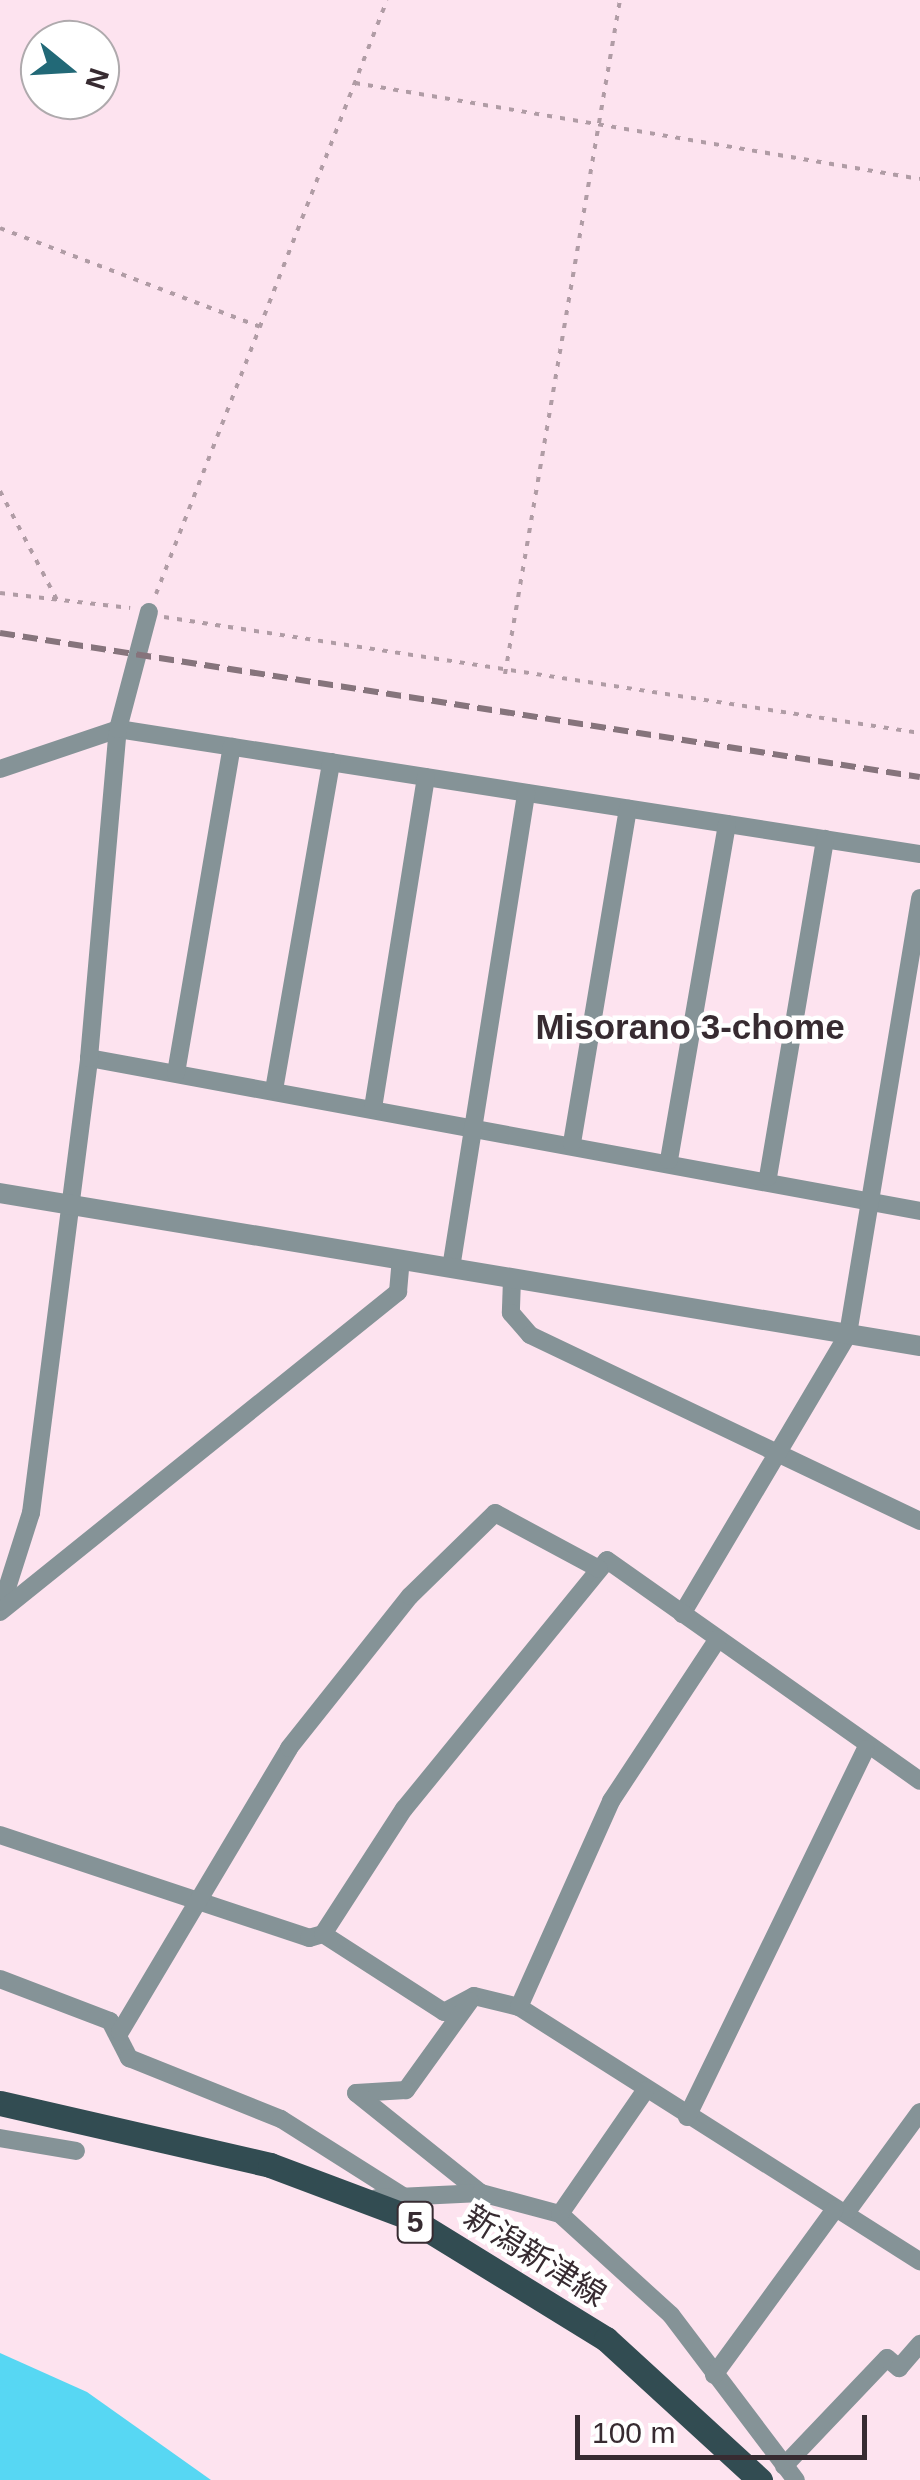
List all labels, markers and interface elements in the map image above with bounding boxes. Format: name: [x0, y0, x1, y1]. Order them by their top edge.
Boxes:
north arrow: [20, 20, 120, 120]
text: N: [79, 64, 115, 93]
district label: Misorano 3-chome: [535, 1006, 845, 1048]
road number: 5: [395, 2197, 435, 2247]
street label: 新潟新津線: [457, 2197, 613, 2315]
scale bar: [580, 2395, 872, 2457]
text: 100 m: [592, 2416, 675, 2449]

